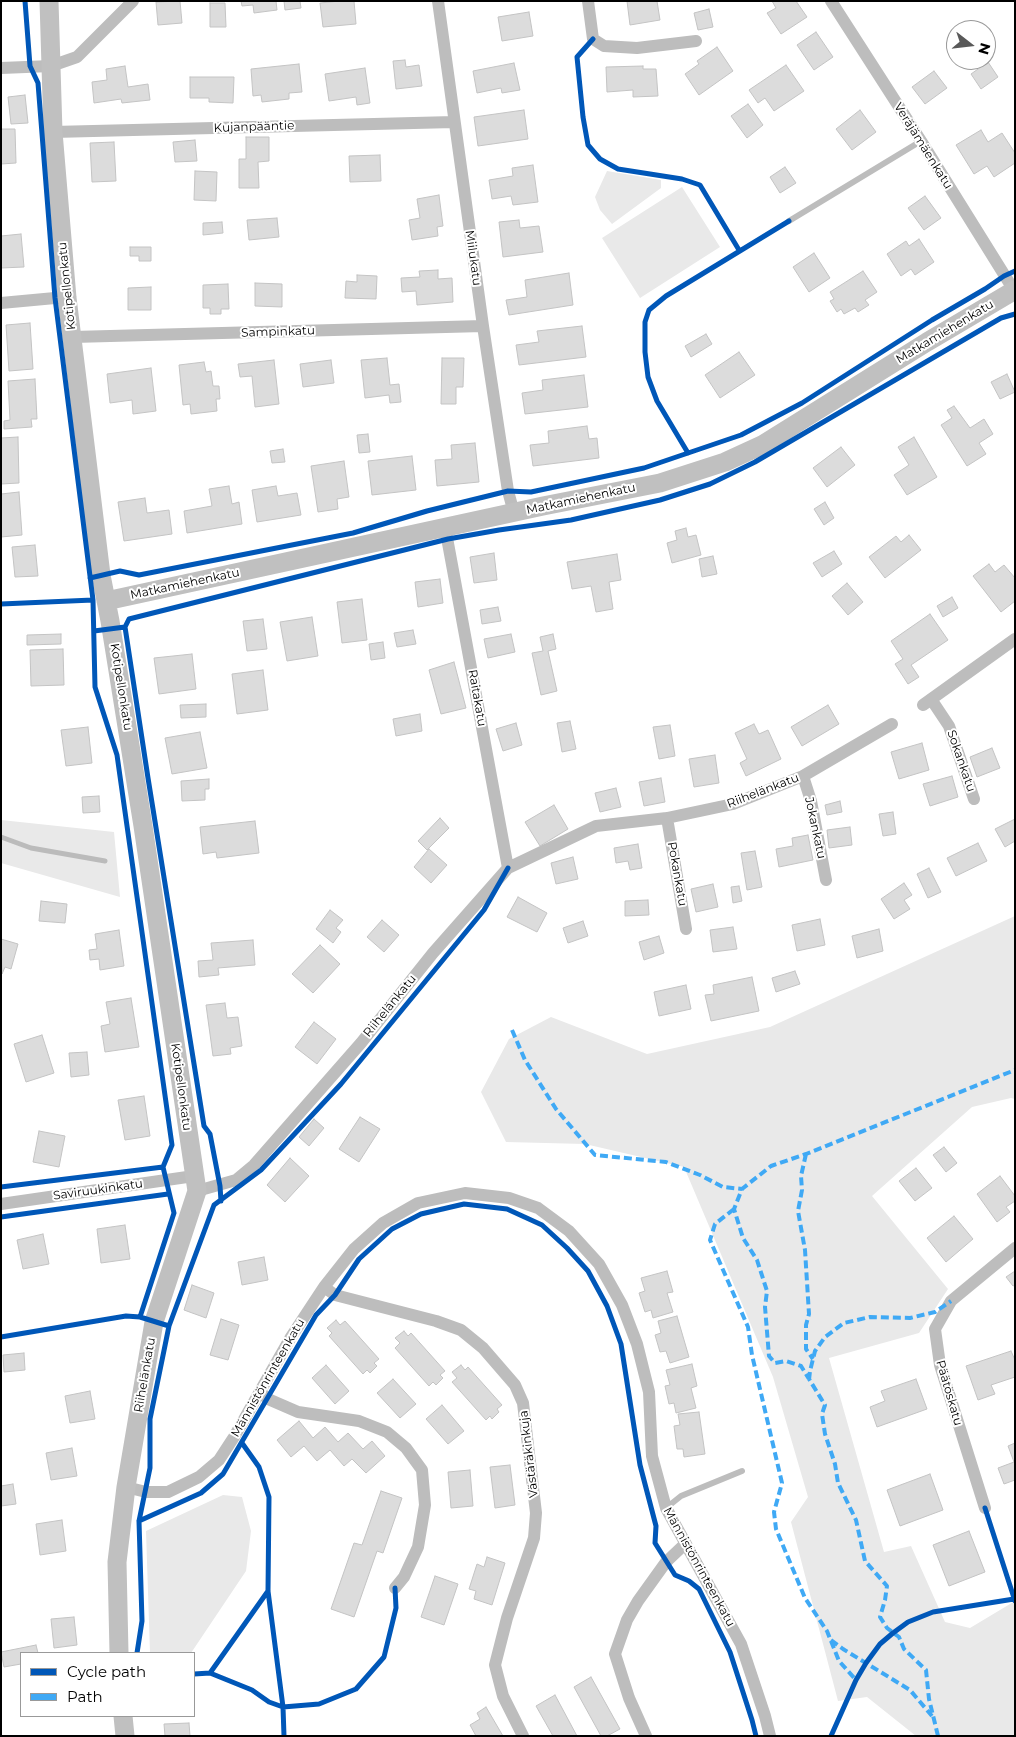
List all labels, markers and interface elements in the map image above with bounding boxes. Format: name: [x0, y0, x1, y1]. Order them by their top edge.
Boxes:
north arrow: [946, 20, 996, 70]
text: N: [974, 41, 995, 57]
street label: Veräjämäenkatu: [891, 100, 955, 192]
street label: Kujanpääntie: [213, 118, 295, 136]
street label: Miilukatu: [462, 229, 484, 287]
street label: Kotipellonkatu: [55, 241, 79, 331]
street label: Matkamiehenkatu: [894, 297, 996, 367]
street label: Sampinkatu: [241, 324, 315, 340]
street label: Matkamiehenkatu: [525, 480, 637, 518]
street label: Matkamiehenkatu: [129, 565, 241, 603]
street label: Kotipellonkatu: [107, 642, 135, 732]
street label: Raitakatu: [465, 668, 489, 728]
street label: Sokankatu: [944, 728, 978, 794]
street label: Riihelänkatu: [725, 771, 801, 811]
street label: Jokankatu: [801, 796, 829, 860]
street label: Pokankatu: [664, 841, 690, 907]
street label: Riihelänkatu: [360, 972, 420, 1040]
street label: Kotipellonkatu: [168, 1042, 194, 1132]
street label: Saviruukinkatu: [52, 1177, 144, 1203]
street label: Männistönrinteenkatu: [228, 1316, 308, 1440]
street label: Riihelänkatu: [131, 1336, 159, 1414]
street label: Päätöskatu: [933, 1358, 965, 1428]
street label: Västäräkinkuja: [517, 1410, 541, 1498]
street label: Männistönrinteenkatu: [660, 1505, 738, 1629]
legend: [20, 1652, 195, 1717]
text: Cycle path: [67, 1662, 146, 1681]
text: Path: [67, 1687, 103, 1706]

